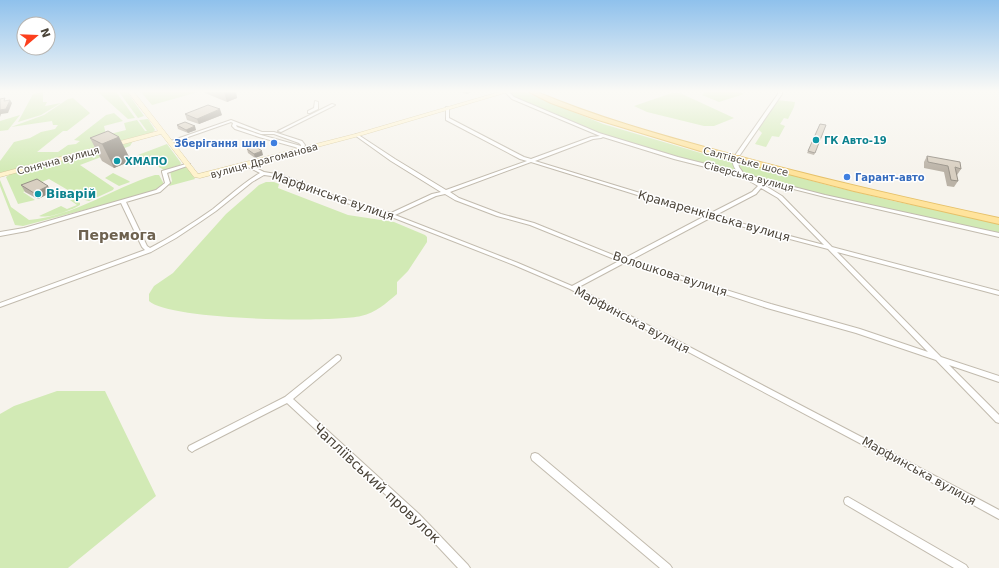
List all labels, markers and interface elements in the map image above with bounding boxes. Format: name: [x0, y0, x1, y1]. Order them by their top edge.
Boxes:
north arrow: [16, 16, 56, 56]
text: N: [37, 26, 53, 39]
marker: ГК Авто-19: [811, 135, 821, 145]
place label: ГК Авто-19: [824, 135, 887, 146]
place label: Зберігання шин: [174, 138, 266, 149]
marker: Зберігання шин: [269, 138, 279, 148]
street label: вулиця Драгоманова: [209, 141, 319, 180]
street label: Сонячна вулиця: [16, 144, 101, 177]
street label: Салтівське шосе: [702, 145, 790, 178]
marker: ХМАПО: [112, 156, 122, 166]
place label: ХМАПО: [125, 156, 167, 167]
street label: Сіверська вулиця: [703, 159, 795, 194]
street label: Марфинська вулиця: [270, 168, 396, 224]
marker: Гарант-авто: [842, 172, 852, 182]
place label: Гарант-авто: [855, 172, 925, 183]
place label: Віварій: [46, 187, 96, 201]
street label: Крамаренківська вулиця: [636, 188, 792, 244]
marker: Віварій: [33, 189, 43, 199]
district label: Перемога: [78, 227, 156, 243]
street label: Волошкова вулиця: [611, 249, 729, 299]
street label: Марфинська вулиця: [572, 284, 692, 356]
street label: Чапліївський провулок: [310, 420, 444, 546]
street label: Марфинська вулиця: [859, 434, 979, 508]

